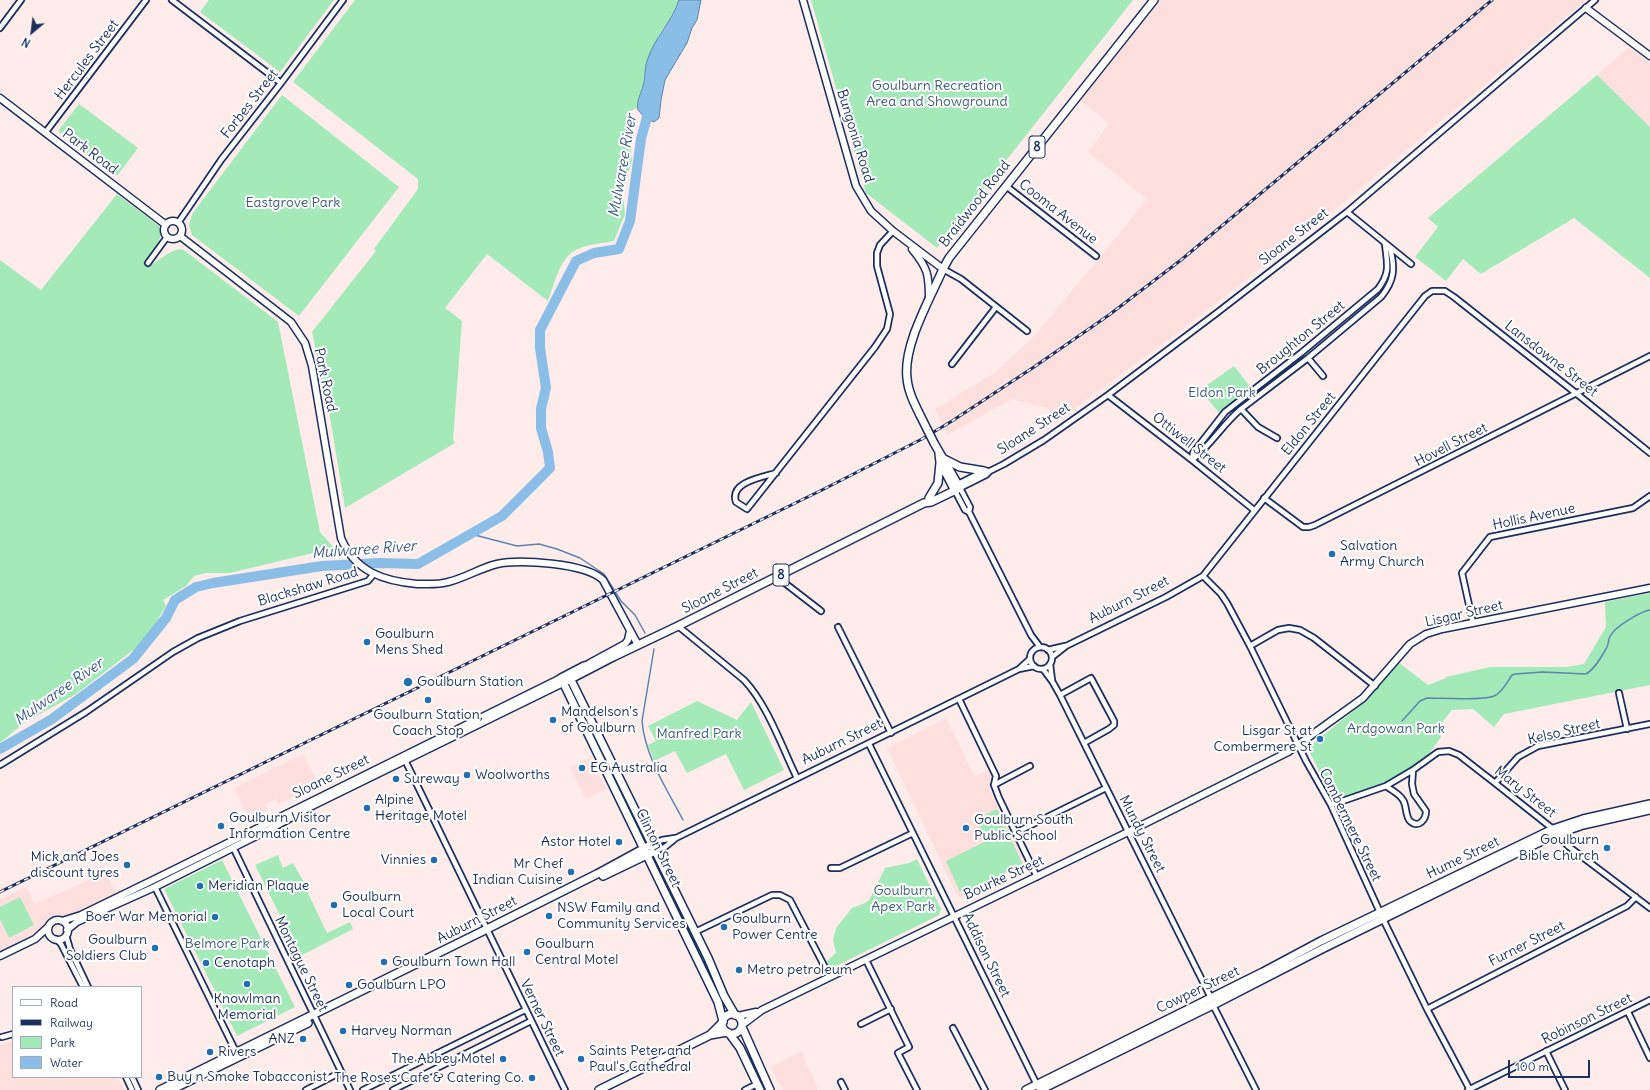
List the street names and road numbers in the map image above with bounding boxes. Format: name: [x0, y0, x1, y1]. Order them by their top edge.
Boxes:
street label: Hercules Street: [51, 17, 123, 103]
street label: Forbes Street: [218, 66, 282, 142]
street label: Bungonia Road: [833, 87, 877, 185]
street label: Park Road: [59, 126, 121, 178]
road number: 8: [1029, 136, 1045, 158]
street label: Braidwood Road: [936, 157, 1014, 251]
street label: Cooma Avenue: [1015, 176, 1101, 248]
street label: Sloane Street: [1256, 205, 1332, 269]
street label: Broughton Street: [1254, 298, 1348, 378]
street label: Lansdowne Street: [1501, 317, 1601, 401]
street label: Park Road: [310, 346, 340, 414]
street label: Eldon Street: [1278, 389, 1340, 459]
street label: Sloane Street: [995, 399, 1073, 459]
street label: Ottiwell Street: [1149, 409, 1229, 477]
street label: Hovell Street: [1412, 420, 1490, 470]
street label: Hollis Avenue: [1491, 500, 1577, 534]
street label: Blackshaw Road: [256, 564, 360, 610]
road number: 8: [773, 564, 789, 586]
street label: Sloane Street: [679, 565, 761, 617]
street label: Auburn Street: [1086, 573, 1172, 627]
street label: Lisgar Street: [1423, 597, 1505, 631]
street label: Auburn Street: [799, 715, 885, 769]
street label: Kelso Street: [1526, 716, 1602, 748]
street label: Sloane Street: [290, 751, 372, 803]
street label: Mary Street: [1491, 763, 1559, 821]
street label: Combermere Street: [1315, 766, 1385, 884]
street label: Mundy Street: [1115, 793, 1169, 875]
street label: Clinton Street: [632, 806, 684, 890]
street label: Hume Street: [1424, 833, 1502, 883]
street label: Bourke Street: [961, 852, 1047, 904]
street label: Auburn Street: [434, 893, 520, 947]
street label: Addison Street: [958, 910, 1014, 1000]
street label: Montague Street: [271, 914, 331, 1014]
street label: Furner Street: [1486, 918, 1568, 970]
street label: Cowper Street: [1154, 963, 1242, 1017]
street label: Verner Street: [516, 977, 568, 1059]
street label: Robinson Street: [1539, 990, 1635, 1048]

